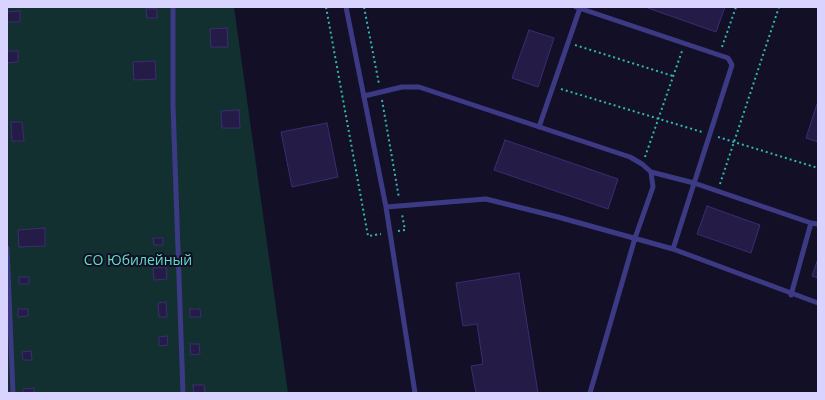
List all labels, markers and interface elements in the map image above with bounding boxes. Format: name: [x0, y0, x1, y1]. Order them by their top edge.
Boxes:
park label: СО Юбилейный: [84, 253, 192, 269]

